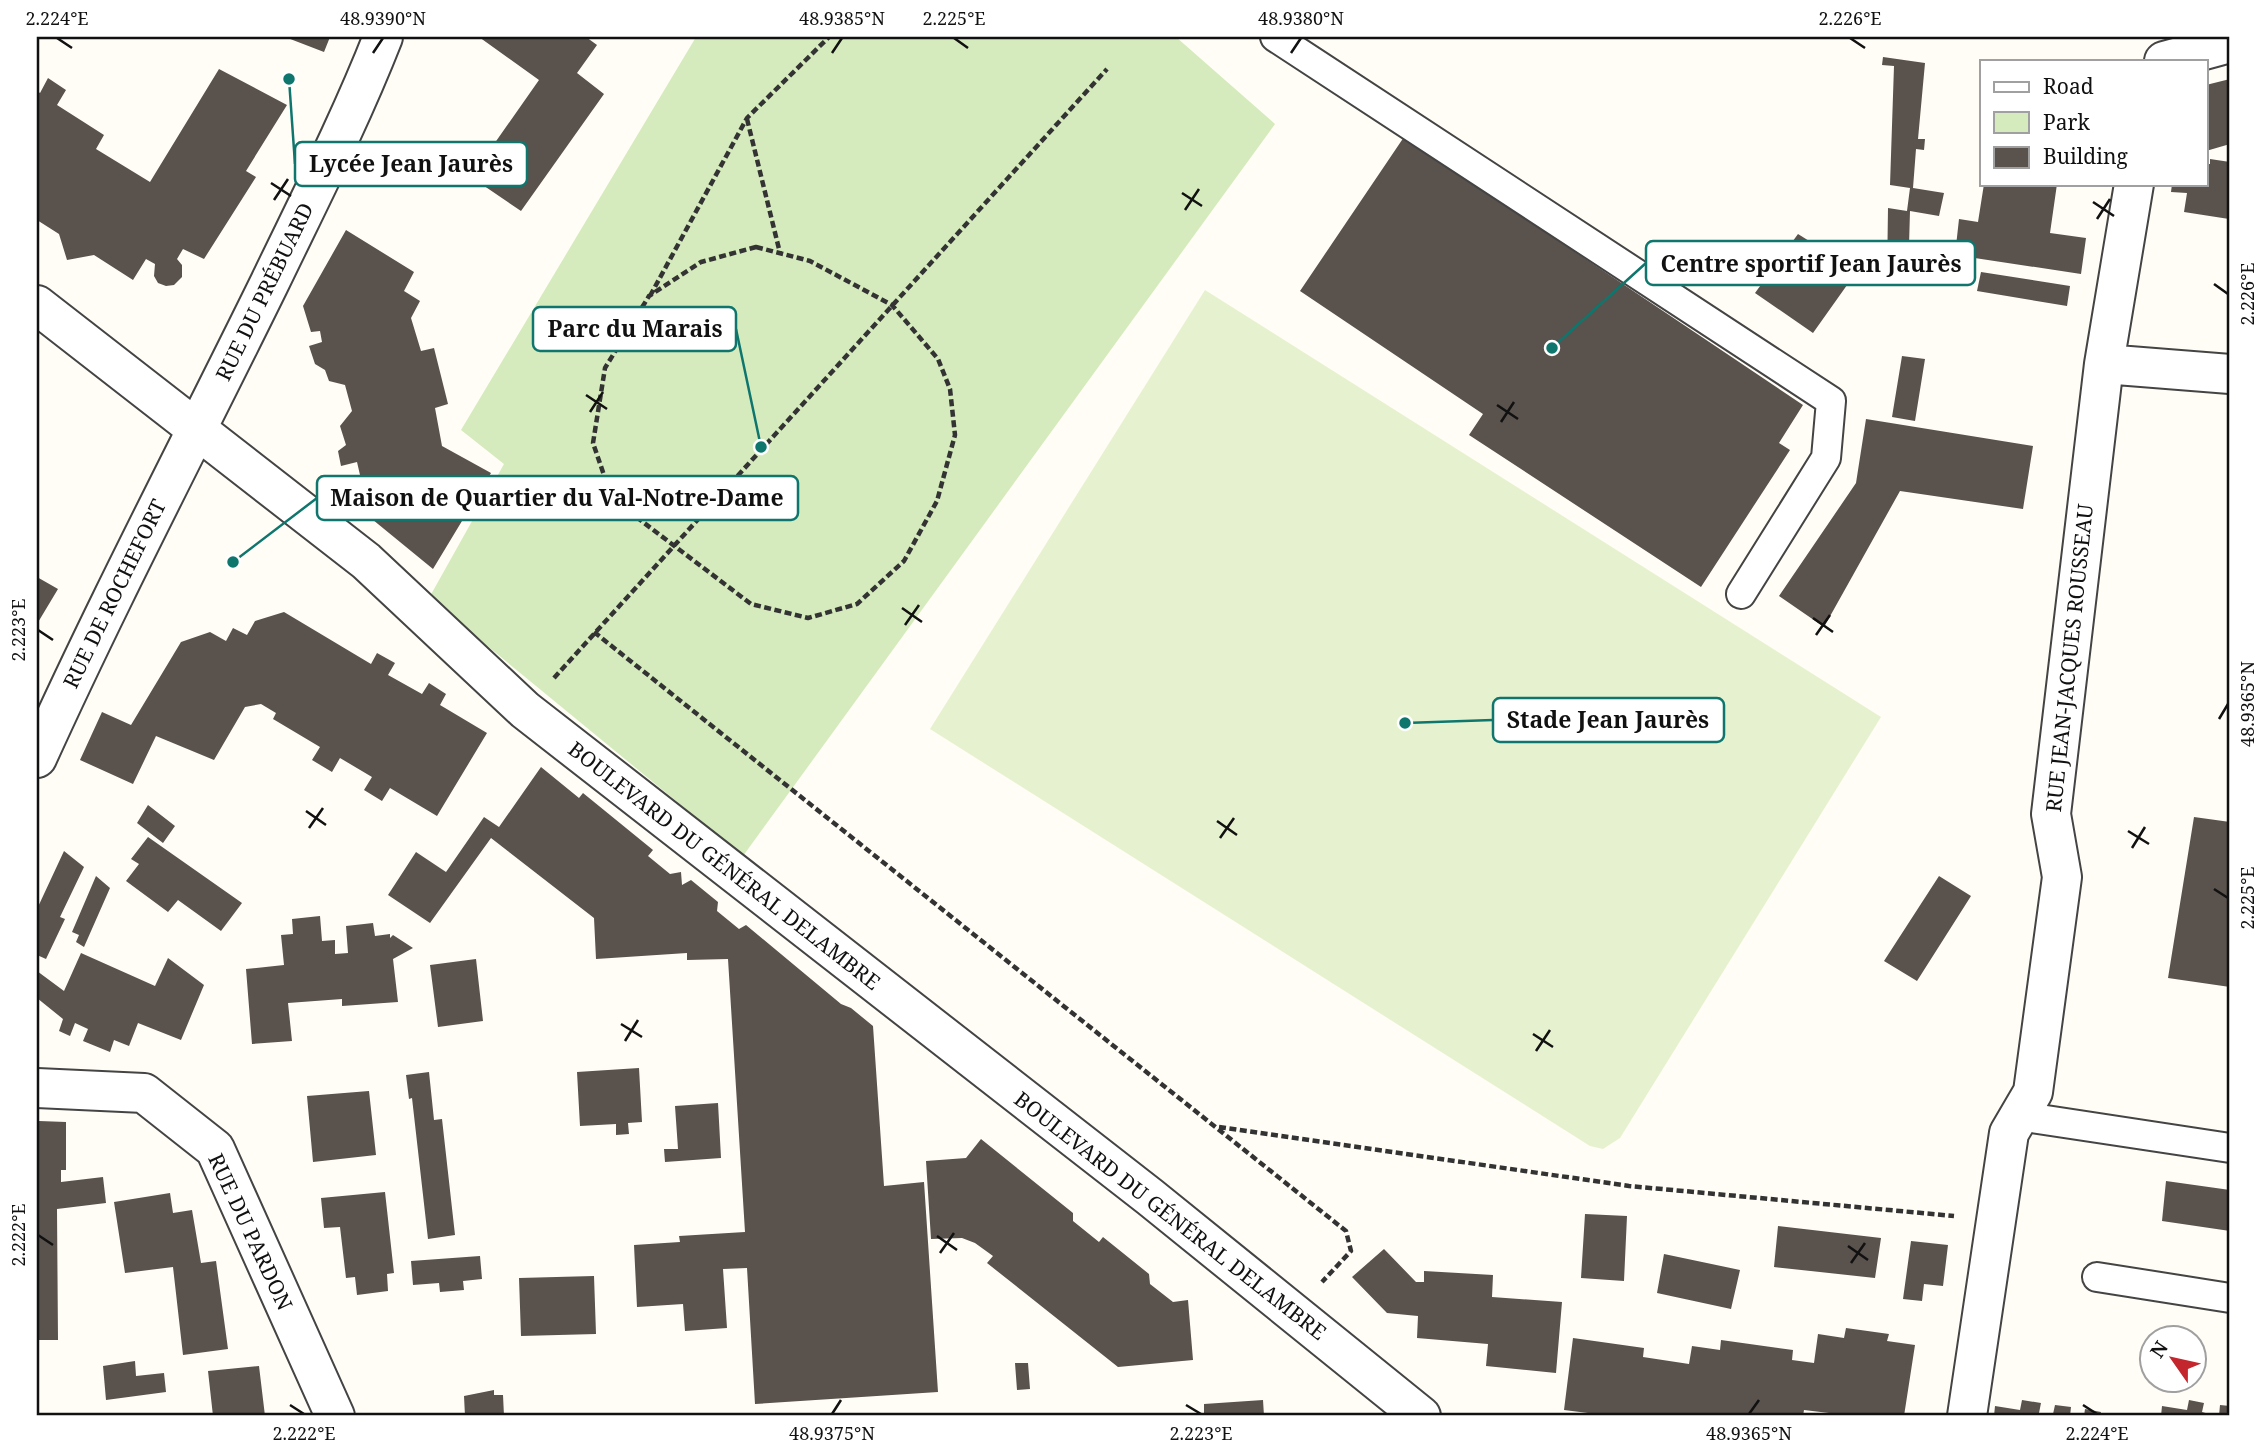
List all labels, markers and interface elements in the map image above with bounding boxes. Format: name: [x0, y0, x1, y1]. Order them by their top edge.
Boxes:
text: 2.224°E: [25, 6, 89, 30]
text: 48.9390°N: [340, 6, 426, 30]
text: 48.9385°N: [799, 6, 885, 30]
text: 2.225°E: [922, 6, 986, 30]
text: 48.9380°N: [1258, 6, 1344, 30]
text: 2.226°E: [1818, 6, 1882, 30]
legend: [1980, 60, 2208, 186]
text: Road: [2043, 72, 2094, 100]
text: Park: [2043, 108, 2090, 136]
callout: Lycée Jean Jaurès: [295, 142, 527, 186]
text: Building: [2043, 142, 2128, 170]
text: Lycée Jean Jaurès: [309, 147, 513, 179]
street label: RUE DU PRÉBUARD: [209, 198, 319, 385]
callout: Centre sportif Jean Jaurès: [1646, 241, 1975, 285]
text: Centre sportif Jean Jaurès: [1660, 247, 1962, 279]
text: 2.226°E: [2235, 262, 2259, 326]
callout: Parc du Marais: [533, 307, 736, 351]
text: Parc du Marais: [547, 312, 723, 344]
callout: Maison de Quartier du Val-Notre-Dame: [317, 476, 798, 520]
text: Maison de Quartier du Val-Notre-Dame: [330, 481, 784, 513]
street label: RUE DE ROCHEFORT: [56, 494, 172, 693]
street label: RUE JEAN-JACQUES ROUSSEAU: [2039, 502, 2099, 813]
text: 2.223°E: [6, 598, 30, 662]
text: 48.9365°N: [2235, 661, 2259, 747]
callout: Stade Jean Jaurès: [1493, 698, 1724, 742]
text: Stade Jean Jaurès: [1507, 703, 1709, 735]
street label: BOULEVARD DU GÉNÉRAL DELAMBRE: [563, 735, 886, 996]
text: 2.225°E: [2235, 866, 2259, 930]
street label: BOULEVARD DU GÉNÉRAL DELAMBRE: [1009, 1085, 1332, 1346]
street label: RUE DU PARDON: [202, 1149, 300, 1315]
text: 2.222°E: [6, 1203, 30, 1267]
north arrow: [2138, 1324, 2208, 1394]
text: N: [2144, 1336, 2174, 1363]
text: 2.222°E: [272, 1421, 336, 1445]
text: 48.9375°N: [789, 1421, 875, 1445]
text: 2.223°E: [1169, 1421, 1233, 1445]
text: 48.9365°N: [1706, 1421, 1792, 1445]
text: 2.224°E: [2065, 1421, 2129, 1445]

